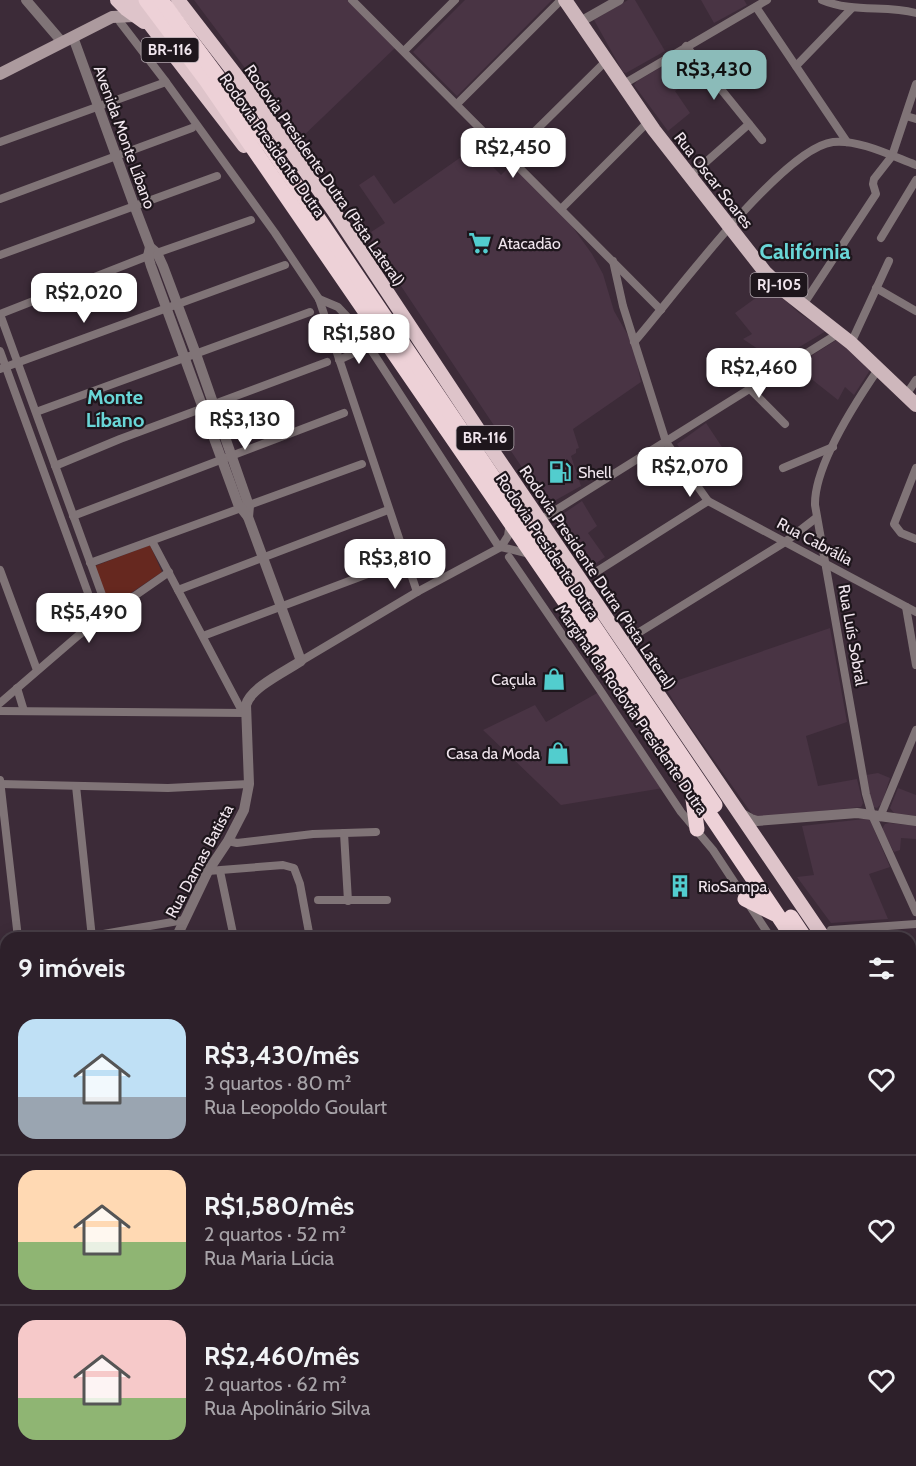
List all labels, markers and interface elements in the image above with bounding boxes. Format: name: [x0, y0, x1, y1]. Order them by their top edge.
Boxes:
road number: BR-116: [142, 38, 198, 62]
pin: R$3,430: [659, 50, 769, 101]
text: R$3,430: [676, 57, 752, 81]
street label: Rodovia Presidente Dutra (Pista Lateral): [241, 61, 409, 290]
street label: Avenida Monte Líbano: [90, 63, 159, 212]
street label: Rodovia Presidente Dutra: [216, 70, 330, 221]
pin: R$2,450: [458, 128, 568, 179]
street label: Rua Oscar Soares: [670, 128, 757, 233]
text: R$2,450: [475, 135, 551, 159]
supermarket icon: Atacadão: [467, 230, 493, 256]
place label: Atacadão: [498, 234, 561, 253]
district label: Califórnia: [760, 238, 851, 265]
pin: R$2,020: [29, 273, 139, 324]
road number: RJ-105: [750, 273, 808, 297]
text: R$2,020: [45, 280, 123, 304]
pin: R$1,580: [304, 314, 414, 365]
text: R$1,580: [322, 321, 396, 345]
pin: R$2,460: [704, 348, 814, 399]
text: R$2,460: [720, 355, 798, 379]
district label: Monte Líbano: [86, 385, 144, 432]
pin: R$3,130: [190, 400, 300, 451]
text: R$3,130: [209, 407, 281, 431]
road number: BR-116: [456, 426, 514, 450]
pin: R$2,070: [635, 447, 745, 498]
text: R$2,070: [651, 454, 729, 478]
fuel station icon: Shell: [547, 459, 573, 485]
street label: Rodovia Presidente Dutra (Pista Lateral): [515, 462, 680, 693]
place label: Shell: [578, 463, 612, 482]
street label: Rodovia Presidente Dutra: [492, 470, 604, 623]
street label: Rua Cabrália: [774, 514, 856, 569]
pin: R$3,810: [340, 539, 450, 590]
text: R$3,810: [358, 546, 432, 570]
street label: Rua Luís Sobral: [834, 583, 871, 687]
pin: R$5,490: [34, 593, 144, 644]
text: R$5,490: [50, 600, 128, 624]
street label: Marginal da Rodovia Presidente Dutra: [551, 600, 712, 818]
shop icon: Caçula: [541, 666, 567, 692]
place label: Caçula: [491, 670, 536, 689]
shop icon: Casa da Moda: [545, 740, 571, 766]
place label: Casa da Moda: [446, 744, 540, 763]
street label: Rua Damas Batista: [162, 801, 238, 921]
building icon: RioSampa: [667, 873, 693, 899]
place label: RioSampa: [698, 877, 767, 896]
text: 9 imóveis: [18, 952, 125, 984]
icon: filters: [865, 952, 898, 985]
text: R$3,430/mês: [204, 1039, 359, 1071]
icon: home: [66, 1043, 138, 1115]
icon: heart: [865, 1063, 898, 1096]
text: 3 quartos · 80 m²: [204, 1071, 351, 1095]
text: Rua Leopoldo Goulart: [204, 1095, 387, 1119]
text: R$1,580/mês: [204, 1190, 354, 1222]
icon: home: [66, 1194, 138, 1266]
icon: heart: [865, 1214, 898, 1247]
text: 2 quartos · 52 m²: [204, 1222, 346, 1246]
text: Rua Maria Lúcia: [204, 1246, 334, 1270]
text: R$2,460/mês: [204, 1340, 360, 1372]
icon: home: [66, 1344, 138, 1416]
icon: heart: [865, 1364, 898, 1397]
text: 2 quartos · 62 m²: [204, 1372, 347, 1396]
text: Rua Apolinário Silva: [204, 1396, 370, 1420]

